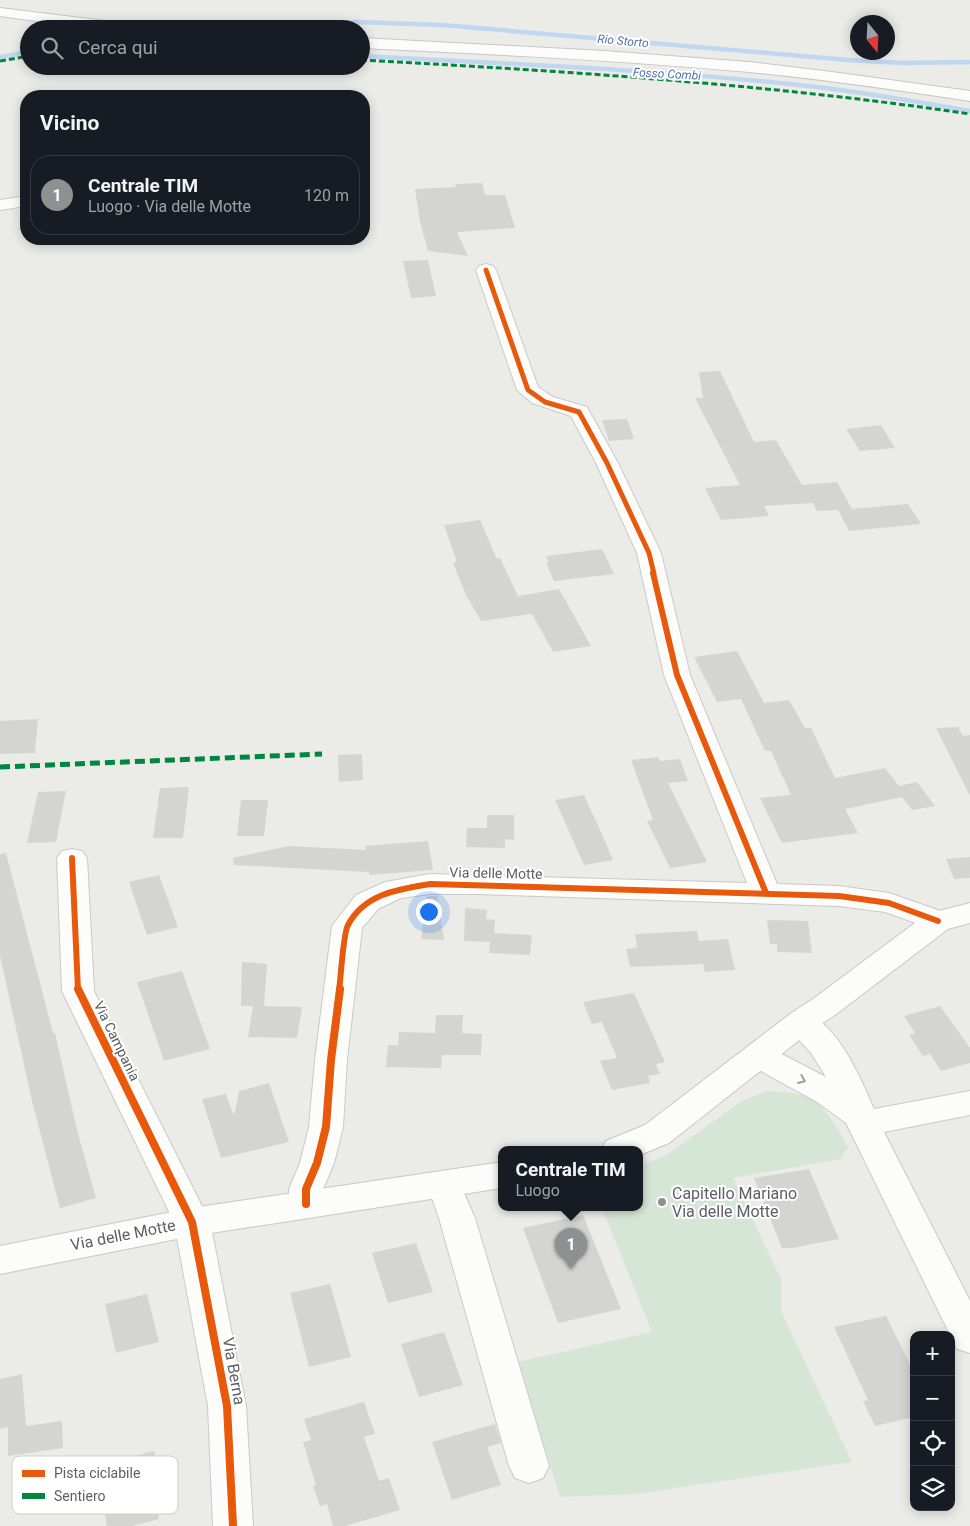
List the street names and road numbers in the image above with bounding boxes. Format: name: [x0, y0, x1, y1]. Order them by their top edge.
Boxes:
street label: Via delle Motte: [449, 864, 543, 882]
street label: Via Campania: [91, 999, 143, 1083]
street label: Via delle Motte: [69, 1216, 177, 1254]
street label: Via Berna: [219, 1336, 249, 1406]

